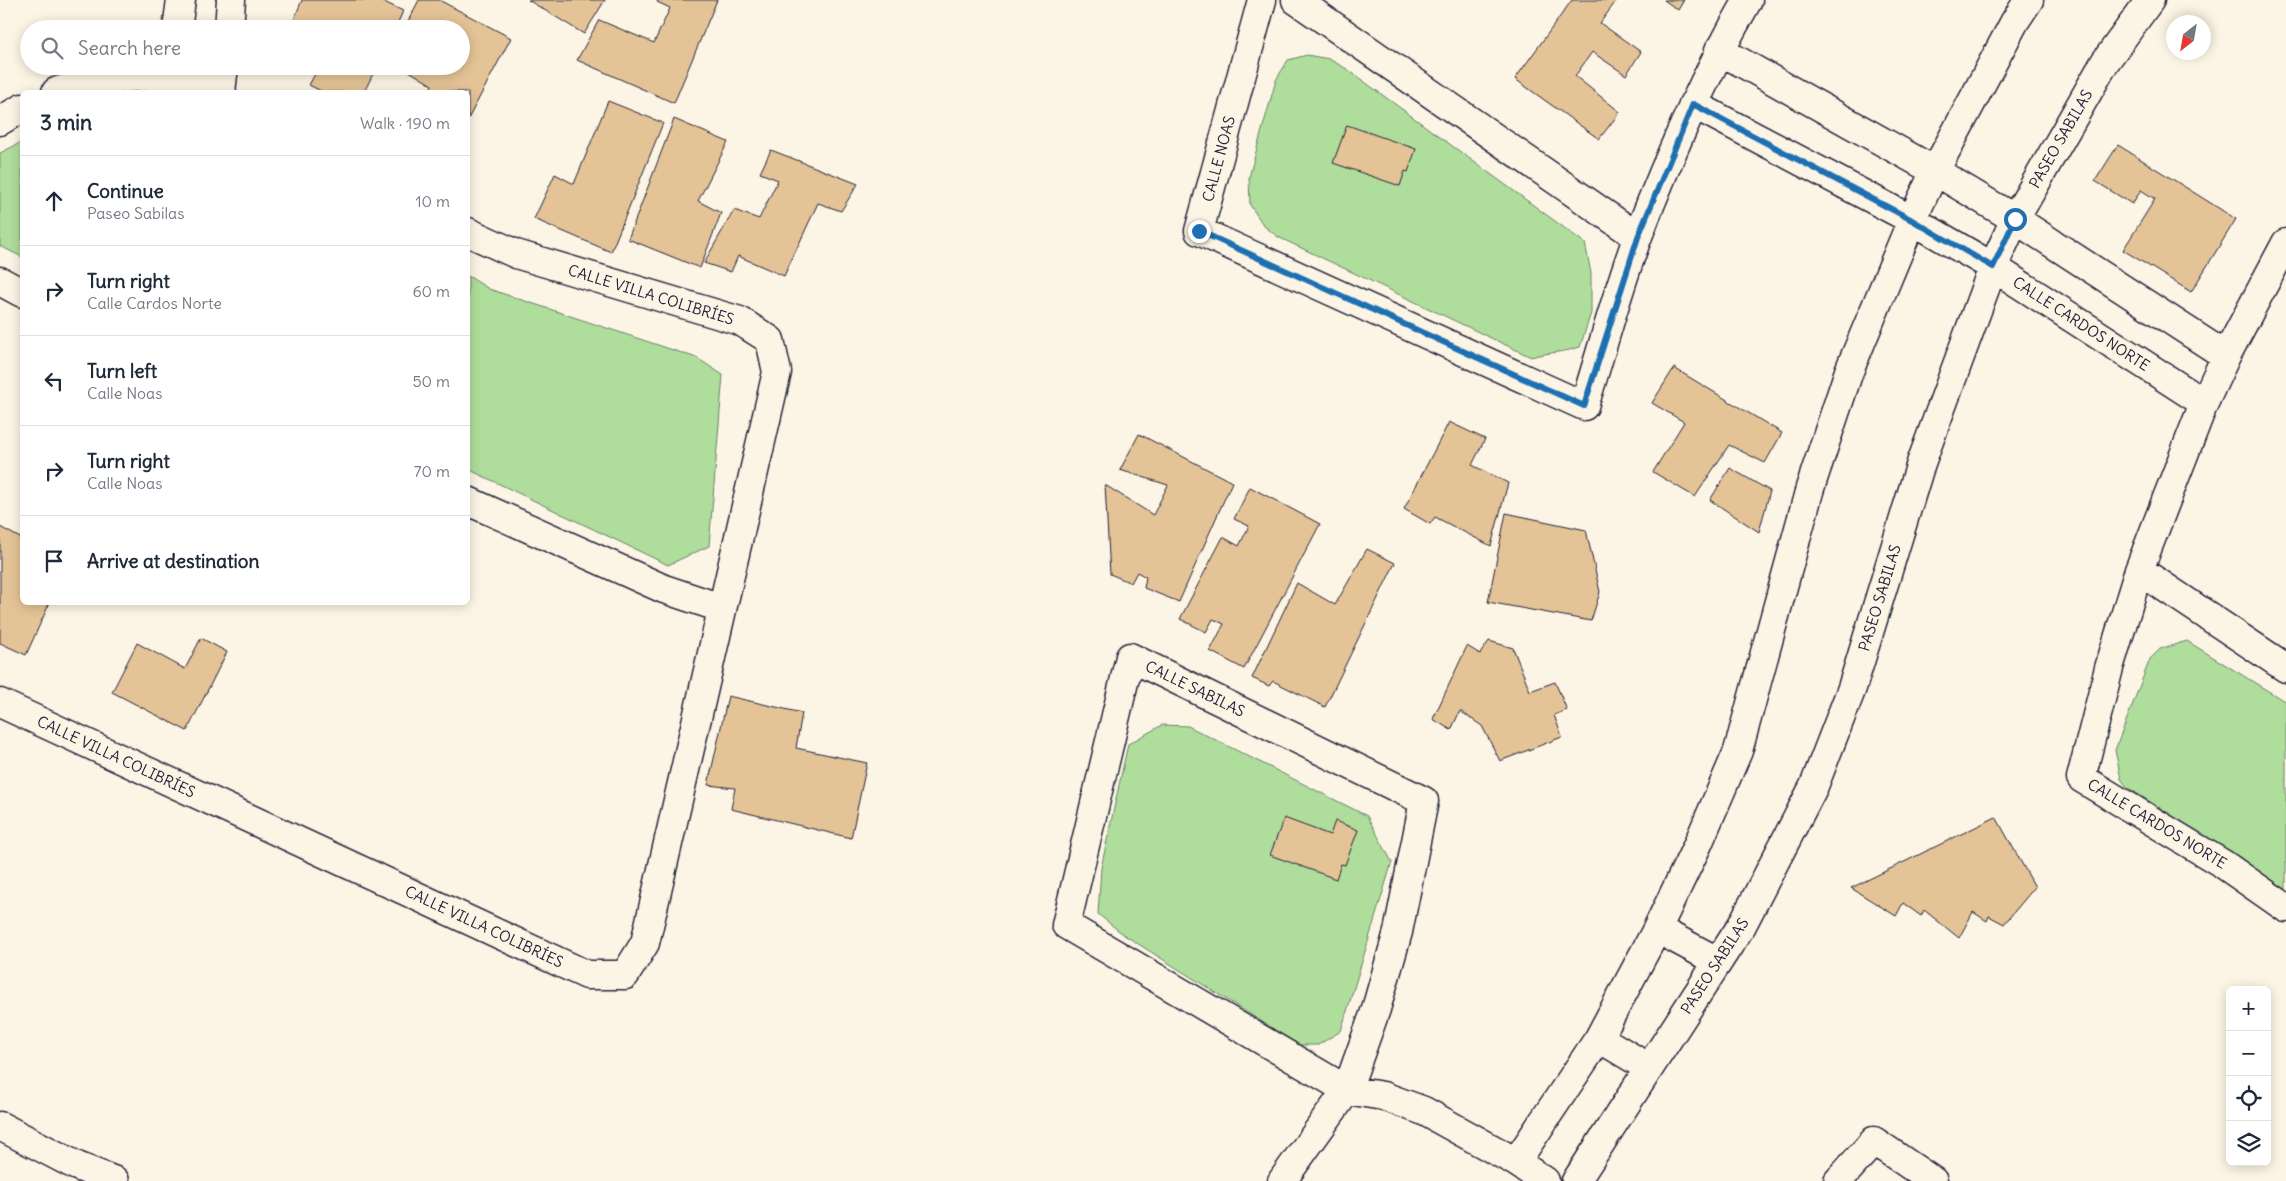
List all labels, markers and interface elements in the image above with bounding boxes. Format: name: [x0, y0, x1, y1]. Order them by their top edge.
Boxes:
north arrow: [2166, 15, 2211, 60]
search box: [20, 20, 470, 75]
icon: search: [38, 34, 66, 62]
text: Search here: [78, 36, 181, 60]
street label: PASEO SABILAS: [2025, 86, 2096, 191]
text: 3 min: [40, 109, 92, 136]
text: Walk · 190 m: [360, 113, 450, 133]
street label: CALLE NOAS: [1198, 114, 1239, 204]
text: Continue: [87, 179, 164, 203]
icon: ahead: [40, 187, 68, 215]
text: 10 m: [415, 191, 450, 211]
text: Paseo Sabilas: [87, 203, 185, 223]
route start: [2004, 208, 2027, 231]
route end: [1188, 220, 1211, 243]
street label: CALLE VILLA COLIBRÍES: [566, 260, 736, 329]
text: Turn right: [87, 269, 170, 293]
street label: CALLE CARDOS NORTE: [2009, 272, 2153, 375]
icon: right: [40, 277, 68, 305]
text: 60 m: [412, 281, 450, 301]
text: Calle Cardos Norte: [87, 293, 222, 313]
text: Turn left: [87, 359, 157, 383]
icon: left: [40, 367, 68, 395]
text: 50 m: [412, 371, 450, 391]
text: Calle Noas: [87, 383, 162, 403]
text: Turn right: [87, 449, 170, 473]
icon: right: [40, 457, 68, 485]
text: 70 m: [414, 461, 450, 481]
text: Calle Noas: [87, 473, 162, 493]
street label: PASEO SABILAS: [1854, 542, 1905, 654]
icon: arrive: [40, 547, 68, 575]
text: Arrive at destination: [87, 549, 260, 573]
street label: CALLE SABILAS: [1142, 656, 1248, 721]
street label: CALLE VILLA COLIBRÍES: [34, 711, 198, 802]
street label: CALLE CARDOS NORTE: [2084, 774, 2231, 873]
street label: CALLE VILLA COLIBRÍES: [402, 881, 566, 972]
street label: PASEO SABILAS: [1676, 914, 1753, 1017]
map controls: [2226, 986, 2271, 1166]
button: +: [2226, 986, 2271, 1031]
button: −: [2226, 1031, 2271, 1076]
button: locate: [2226, 1076, 2271, 1121]
button: layers: [2226, 1121, 2271, 1166]

